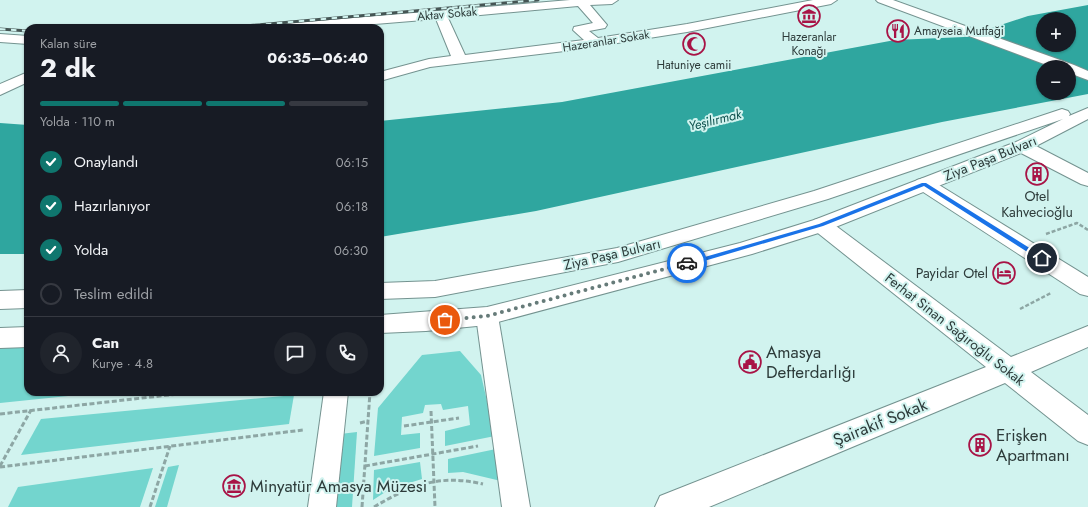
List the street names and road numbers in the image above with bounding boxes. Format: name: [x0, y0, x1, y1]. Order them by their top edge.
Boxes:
street label: Aktav Sokak: [416, 2, 478, 26]
street label: Hazeranlar Sokak: [561, 25, 651, 57]
street label: Ziya Paşa Bulvarı: [941, 130, 1039, 186]
street label: Ziya Paşa Bulvarı: [562, 233, 662, 275]
street label: Ferhat Sinan Sağıroğlu Sokak: [881, 268, 1030, 391]
street label: Şairakif Sokak: [829, 392, 931, 452]

